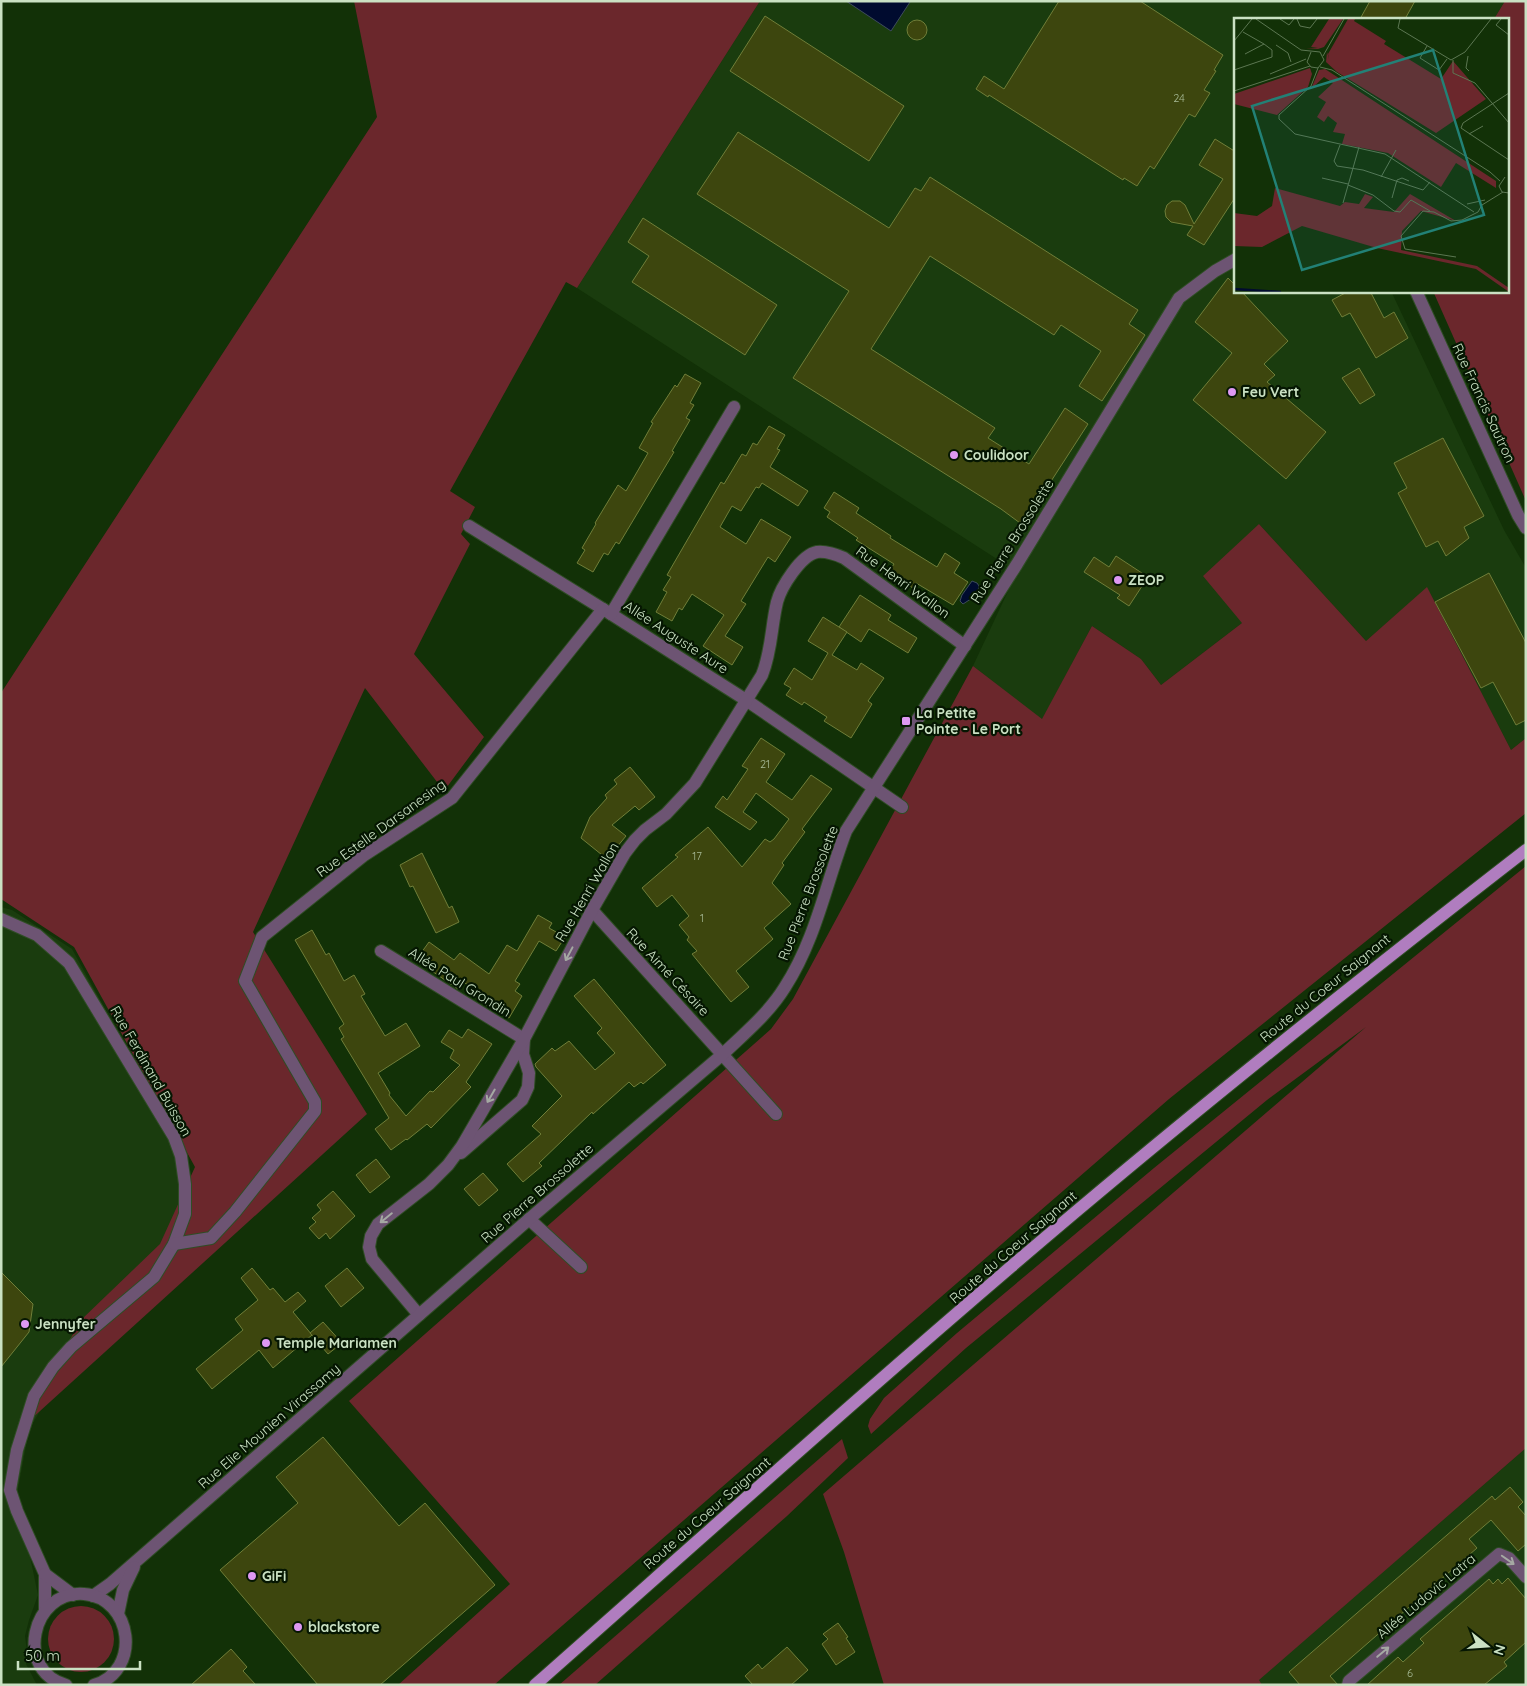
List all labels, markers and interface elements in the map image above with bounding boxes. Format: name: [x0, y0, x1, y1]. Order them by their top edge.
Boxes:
inset map: [1234, 18, 1510, 292]
house number: 24: [1173, 91, 1185, 105]
street label: Rue Francis Sautron: [1448, 340, 1520, 466]
place label: Feu Vert: [1242, 383, 1300, 401]
marker: Feu Vert: [1226, 386, 1238, 398]
place label: Coulidoor: [964, 446, 1029, 464]
marker: Coulidoor: [948, 449, 960, 461]
street label: Rue Pierre Brossolette: [966, 476, 1058, 606]
street label: Rue Henri Wallon: [852, 542, 954, 622]
place label: ZEOP: [1128, 571, 1164, 589]
marker: ZEOP: [1112, 574, 1124, 586]
street label: Allée Auguste Aure: [620, 596, 732, 678]
place label: La Petite Pointe - Le Port: [916, 704, 1021, 738]
marker: La Petite Pointe - Le Port: [900, 715, 912, 727]
house number: 21: [760, 757, 770, 771]
street label: Rue Estelle Darsanesing: [313, 775, 449, 881]
street label: Rue Pierre Brossolette: [774, 823, 842, 963]
street label: Rue Henri Wallon: [551, 839, 623, 945]
house number: 17: [692, 849, 702, 863]
house number: 1: [700, 911, 704, 925]
street label: Rue Aimé Césaire: [623, 924, 713, 1020]
street label: Route du Coeur Saignant: [1256, 930, 1394, 1046]
street label: Allée Paul Grondin: [405, 943, 515, 1021]
one-way arrow: [564, 946, 574, 961]
street label: Rue Ferdinand Buisson: [106, 1002, 196, 1140]
one-way arrow: [485, 1088, 495, 1102]
street label: Rue Pierre Brossolette: [477, 1139, 597, 1247]
street label: Route du Coeur Saignant: [946, 1187, 1081, 1307]
one-way arrow: [380, 1212, 393, 1223]
place label: Jennyfer: [35, 1315, 96, 1333]
marker: Jennyfer: [19, 1318, 31, 1330]
place label: Temple Mariamen: [276, 1334, 397, 1352]
marker: Temple Mariamen: [260, 1337, 272, 1349]
street label: Rue Elie Mounien Virassamy: [194, 1359, 344, 1493]
street label: Route du Coeur Saignant: [640, 1453, 775, 1573]
street label: Allée Ludovic Latra: [1373, 1550, 1479, 1642]
one-way arrow: [1501, 1555, 1515, 1565]
place label: GiFi: [262, 1567, 286, 1585]
marker: GiFi: [246, 1570, 258, 1582]
place label: blackstore: [308, 1618, 380, 1636]
marker: blackstore: [292, 1621, 304, 1633]
north arrow: [1462, 1621, 1512, 1671]
scale bar: [18, 1638, 140, 1670]
text: N: [1489, 1642, 1510, 1657]
text: 50 m: [25, 1646, 60, 1665]
one-way arrow: [1376, 1647, 1389, 1658]
house number: 6: [1407, 1666, 1413, 1680]

